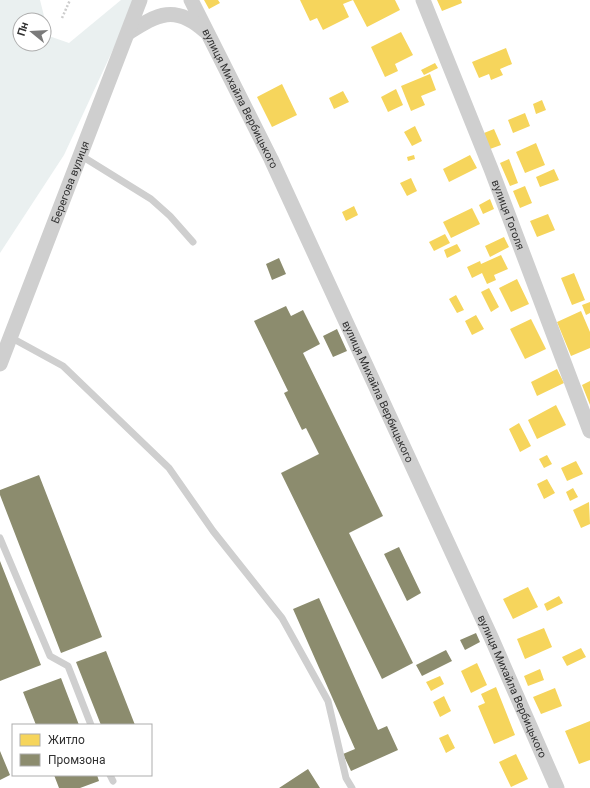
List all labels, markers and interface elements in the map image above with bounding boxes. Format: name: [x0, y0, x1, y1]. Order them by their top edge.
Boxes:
north arrow: [12, 12, 52, 52]
text: Пн: [15, 20, 31, 38]
street label: вулиця Михайла Вербицького: [200, 26, 281, 170]
street label: Берегова вулиця: [48, 139, 92, 225]
street label: вулиця Гоголя: [489, 178, 527, 252]
street label: вулиця Михайла Вербицького: [340, 319, 416, 465]
street label: вулиця Михайла Вербицького: [475, 613, 550, 760]
legend: [12, 724, 152, 776]
text: Житло: [48, 733, 85, 747]
text: Промзона: [48, 753, 105, 767]

